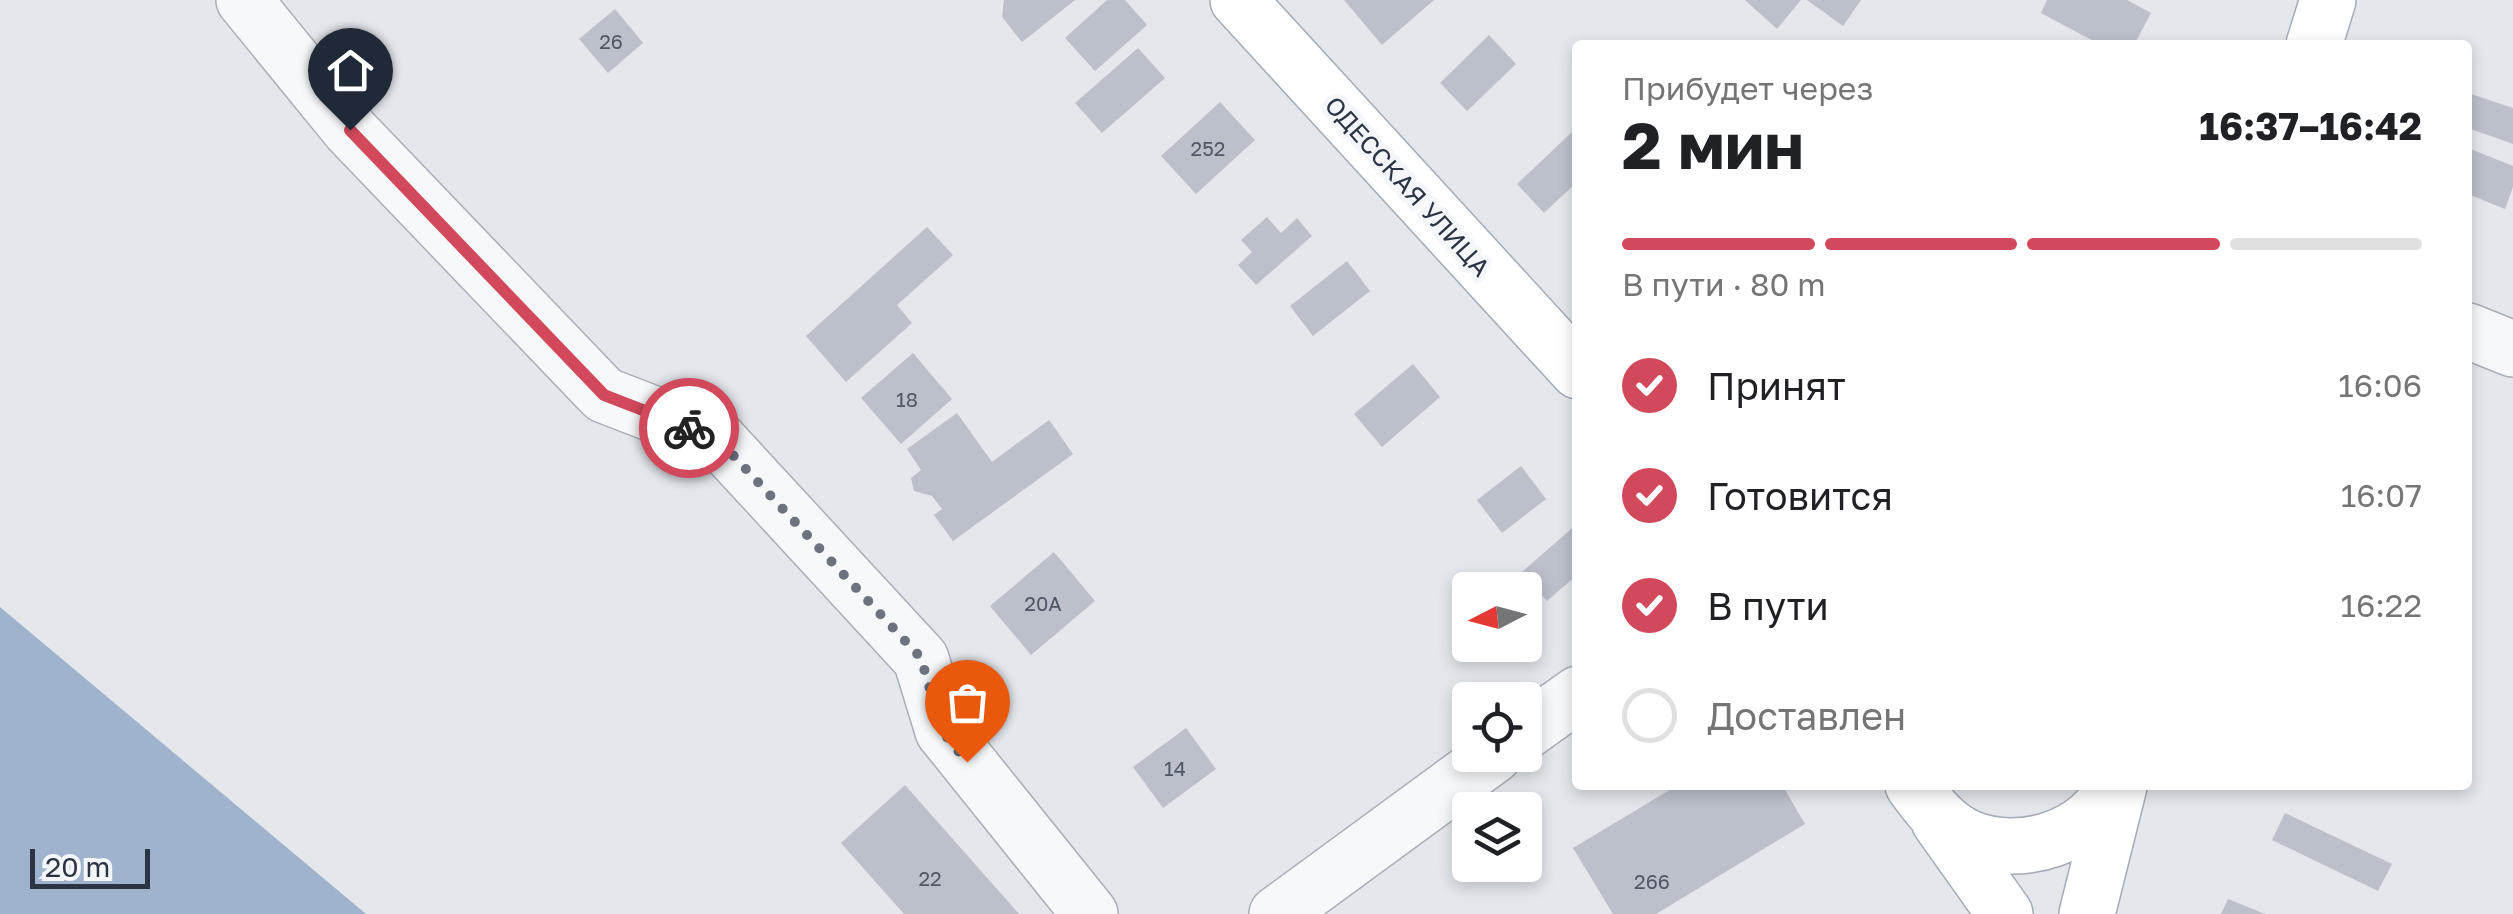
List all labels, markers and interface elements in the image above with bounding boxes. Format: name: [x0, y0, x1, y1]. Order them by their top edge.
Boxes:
pin: [308, 28, 393, 131]
house number: 26: [599, 29, 623, 53]
icon: home: [323, 43, 378, 98]
text: Прибудет через: [1622, 69, 1873, 107]
street label: ОДЕССКАЯ УЛИЦА: [1319, 89, 1497, 283]
text: 16:37–16:42: [2199, 103, 2422, 148]
text: 2 мин: [1622, 105, 1804, 183]
house number: 252: [1191, 136, 1225, 160]
text: В пути · 80 m: [1622, 265, 1826, 303]
icon: check: [1622, 358, 1677, 413]
text: Принят: [1707, 363, 1846, 408]
text: 16:06: [2338, 366, 2422, 404]
courier: [639, 378, 739, 478]
house number: 18: [896, 387, 918, 411]
icon: bike: [662, 401, 717, 456]
icon: check: [1622, 468, 1677, 523]
text: Готовится: [1707, 473, 1893, 518]
text: 16:07: [2341, 476, 2422, 514]
north arrow: [1452, 572, 1542, 662]
map controls: [1452, 572, 1542, 882]
icon: check: [1622, 578, 1677, 633]
text: В пути: [1707, 583, 1829, 628]
text: 16:22: [2340, 586, 2422, 624]
house number: 20А: [1024, 591, 1062, 615]
pin: [925, 660, 1010, 763]
icon: bag: [940, 675, 995, 730]
button: locate: [1452, 682, 1542, 772]
text: Доставлен: [1707, 693, 1906, 738]
house number: 14: [1164, 756, 1186, 780]
button: layers: [1452, 792, 1542, 882]
scale bar: [30, 844, 150, 888]
text: 20 m: [45, 850, 110, 883]
house number: 22: [918, 866, 942, 890]
house number: 266: [1634, 869, 1670, 893]

